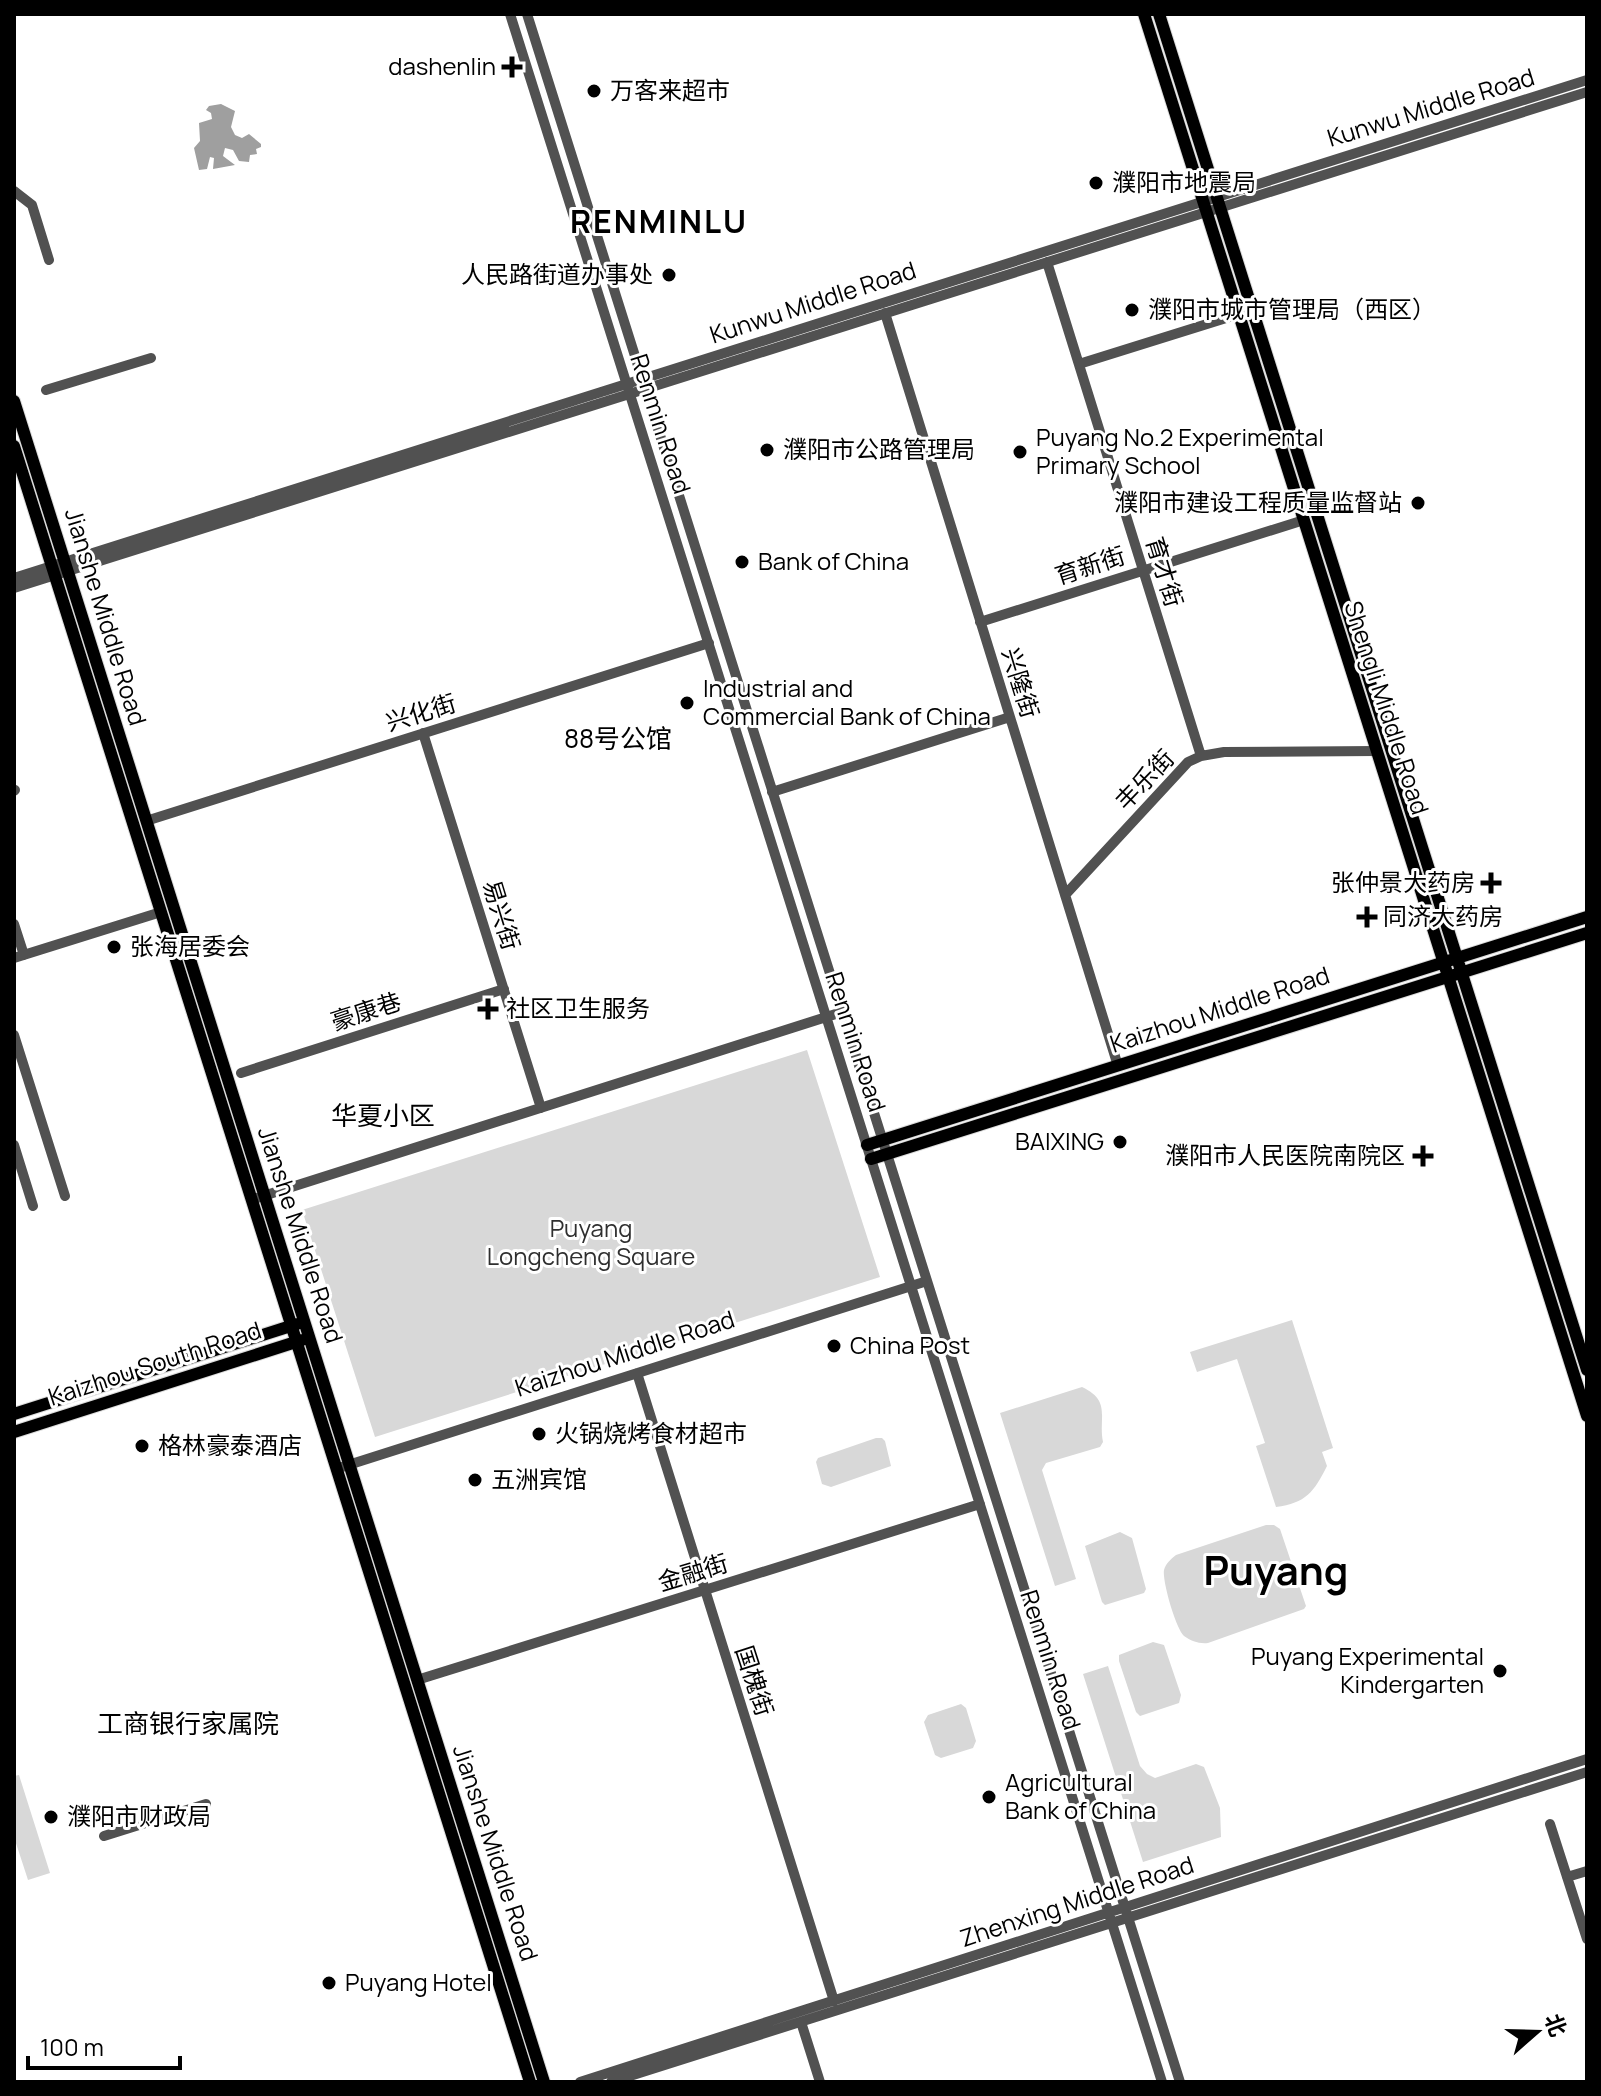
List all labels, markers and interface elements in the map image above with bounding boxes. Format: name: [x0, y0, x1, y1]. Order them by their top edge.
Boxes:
place label: dashenlin: [388, 49, 496, 82]
marker: dashenlin: [503, 58, 521, 76]
street label: Kunwu Middle Road: [1323, 59, 1538, 154]
place label: 万客来超市: [610, 73, 730, 106]
marker: 万客来超市: [585, 82, 603, 100]
place label: 濮阳市地震局: [1112, 165, 1256, 198]
marker: 濮阳市地震局: [1087, 174, 1105, 192]
district label: RENMINLU: [570, 199, 748, 243]
street label: Kunwu Middle Road: [705, 253, 920, 350]
place label: 人民路街道办事处: [461, 257, 653, 290]
marker: 人民路街道办事处: [660, 266, 678, 284]
place label: 濮阳市城市管理局（西区）: [1148, 292, 1436, 325]
marker: 濮阳市城市管理局（西区）: [1123, 301, 1141, 319]
street label: Renmin Road: [623, 350, 700, 498]
place label: Puyang No.2 Experimental Primary School: [1036, 420, 1324, 481]
place label: 濮阳市公路管理局: [783, 432, 975, 465]
marker: 濮阳市公路管理局: [758, 441, 776, 459]
marker: Puyang No.2 Experimental Primary School: [1011, 443, 1029, 461]
place label: 濮阳市建设工程质量监督站: [1114, 485, 1402, 518]
marker: 濮阳市建设工程质量监督站: [1409, 494, 1427, 512]
street label: Jianshe Middle Road: [58, 504, 155, 729]
street label: 育才街: [1139, 532, 1192, 611]
street label: 育新街: [1050, 538, 1129, 591]
place label: Bank of China: [758, 544, 909, 577]
marker: Bank of China: [733, 553, 751, 571]
street label: Shengli Middle Road: [1337, 597, 1438, 819]
street label: 兴隆街: [995, 643, 1048, 722]
place label: Industrial and Commercial Bank of China: [703, 671, 991, 732]
street label: 兴化街: [381, 685, 460, 738]
marker: Industrial and Commercial Bank of China: [678, 694, 696, 712]
district label: 88号公馆: [564, 720, 672, 756]
street label: 丰乐街: [1107, 742, 1181, 816]
place label: 张仲景大药房: [1331, 865, 1475, 898]
marker: 张仲景大药房: [1482, 874, 1500, 892]
street label: 易兴街: [476, 875, 529, 954]
place label: 同济大药房: [1383, 899, 1503, 932]
marker: 同济大药房: [1358, 908, 1376, 926]
place label: 张海居委会: [130, 929, 250, 962]
marker: 张海居委会: [105, 938, 123, 956]
street label: Kaizhou Middle Road: [1106, 958, 1334, 1060]
street label: Renmin Road: [818, 968, 895, 1116]
street label: 豪康巷: [326, 984, 405, 1037]
place label: 社区卫生服务: [506, 991, 650, 1024]
marker: 社区卫生服务: [477, 998, 499, 1020]
district label: 华夏小区: [331, 1097, 435, 1133]
street label: Jianshe Middle Road: [251, 1122, 352, 1347]
place label: BAIXING: [1015, 1124, 1104, 1157]
marker: BAIXING: [1111, 1133, 1129, 1151]
place label: 濮阳市人民医院南院区: [1165, 1138, 1405, 1171]
marker: 濮阳市人民医院南院区: [1412, 1145, 1434, 1167]
park label: Puyang Longcheng Square: [487, 1211, 695, 1272]
street label: Kaizhou Middle Road: [511, 1302, 739, 1404]
street label: Kaizhou South Road: [44, 1313, 265, 1413]
place label: China Post: [850, 1328, 970, 1361]
marker: China Post: [825, 1337, 843, 1355]
place label: 火锅烧烤食材超市: [555, 1416, 747, 1449]
marker: 火锅烧烤食材超市: [530, 1425, 548, 1443]
place label: 格林豪泰酒店: [158, 1428, 302, 1461]
marker: 格林豪泰酒店: [133, 1437, 151, 1455]
place label: 五洲宾馆: [491, 1462, 587, 1495]
marker: 五洲宾馆: [466, 1471, 484, 1489]
district label: Puyang: [1204, 1542, 1348, 1597]
street label: 金融街: [653, 1545, 732, 1598]
street label: Renmin Road: [1013, 1586, 1090, 1734]
place label: Puyang Experimental Kindergarten: [1251, 1639, 1484, 1700]
street label: 国槐街: [729, 1641, 782, 1720]
marker: Puyang Experimental Kindergarten: [1491, 1662, 1509, 1680]
district label: 工商银行家属院: [97, 1705, 279, 1741]
street label: Jianshe Middle Road: [446, 1740, 547, 1965]
place label: Agricultural Bank of China: [1005, 1765, 1156, 1826]
marker: Agricultural Bank of China: [980, 1788, 998, 1806]
place label: 濮阳市财政局: [67, 1799, 211, 1832]
marker: 濮阳市财政局: [42, 1808, 60, 1826]
street label: Zhenxing Middle Road: [955, 1847, 1198, 1954]
place label: Puyang Hotel: [345, 1965, 492, 1998]
marker: Puyang Hotel: [320, 1974, 338, 1992]
north arrow: [1497, 1992, 1577, 2072]
text: 北: [1538, 2010, 1574, 2041]
scale bar: [28, 2020, 180, 2070]
text: 100 m: [40, 2030, 104, 2063]

